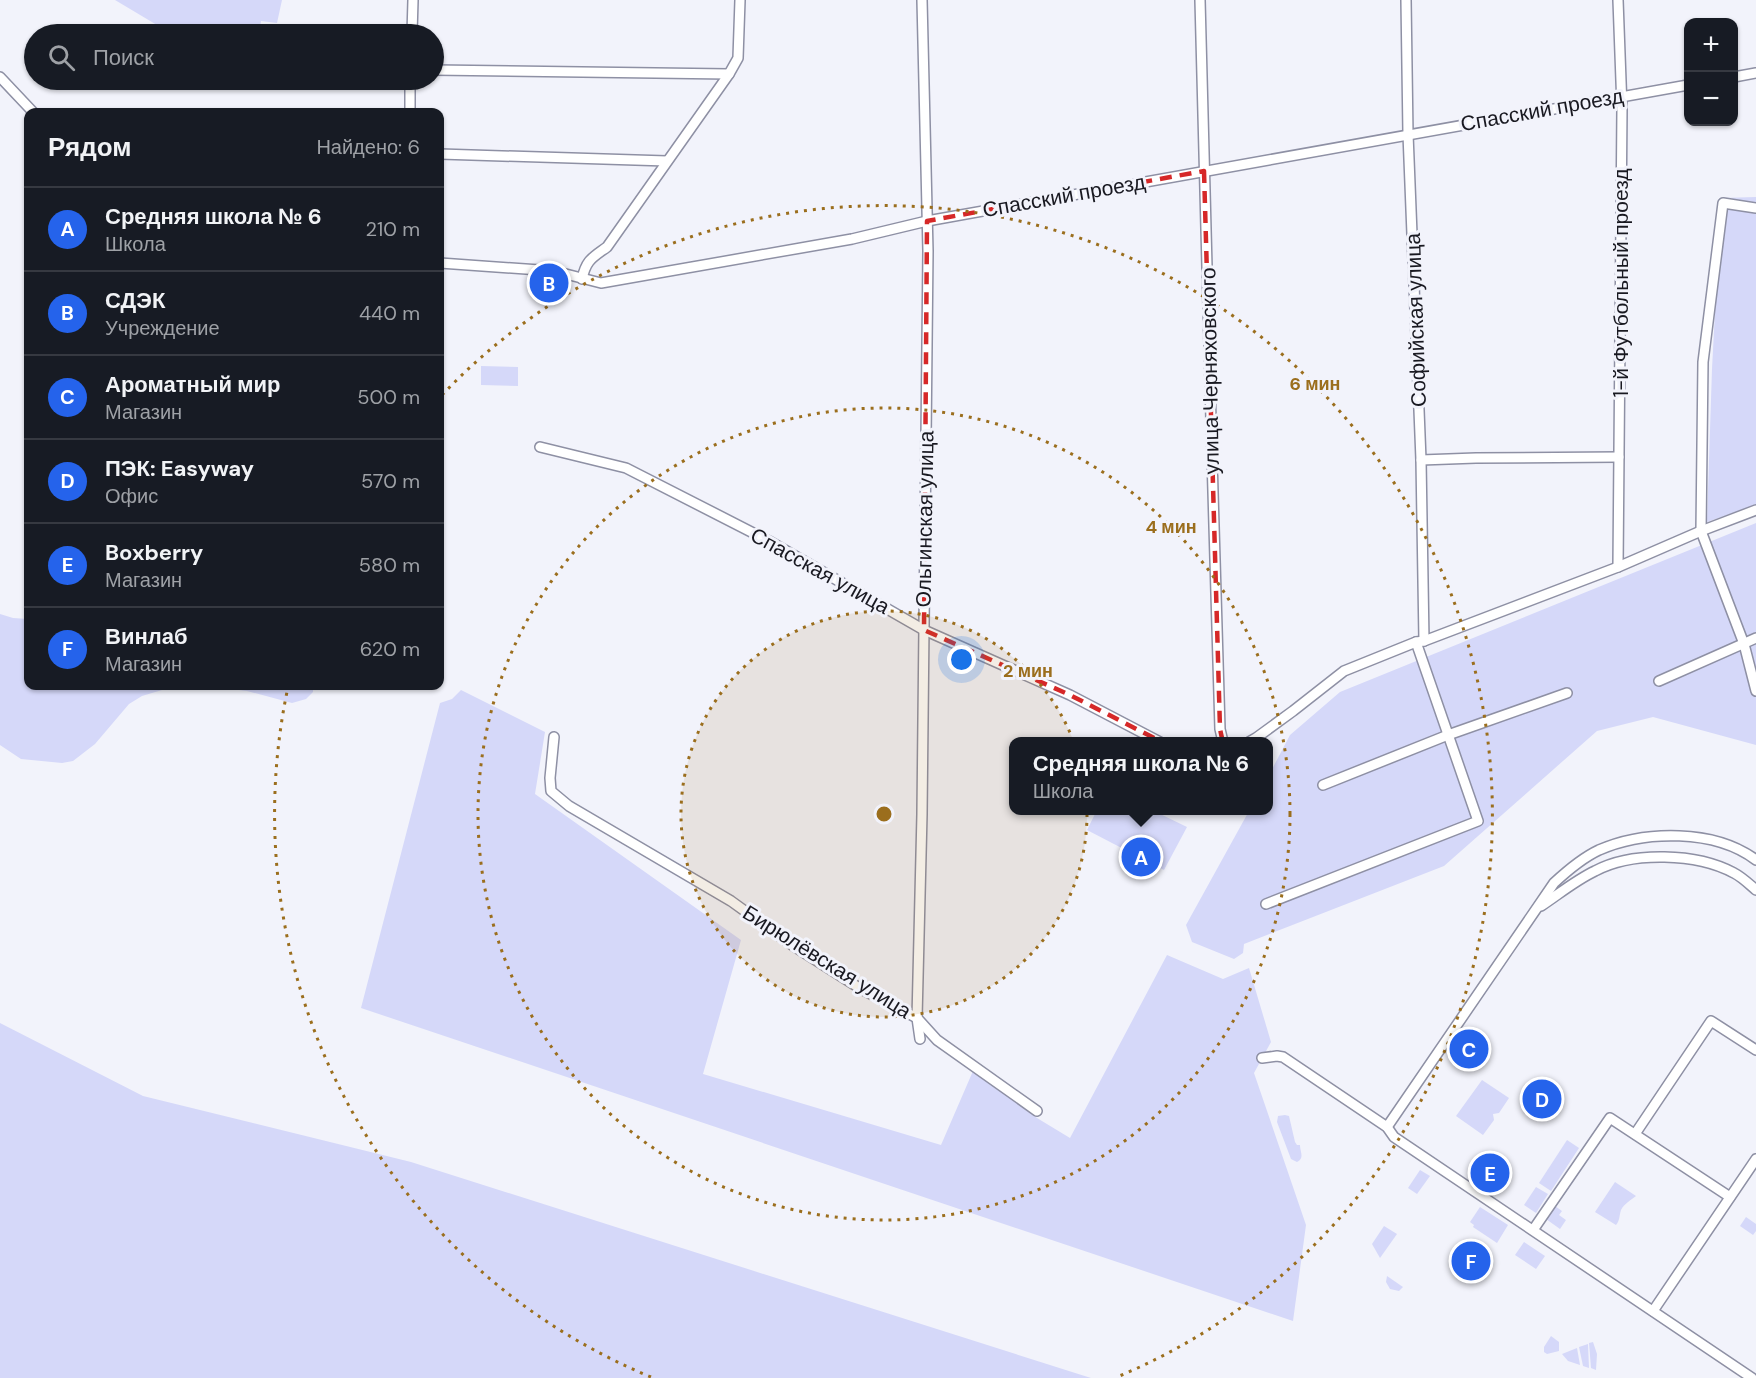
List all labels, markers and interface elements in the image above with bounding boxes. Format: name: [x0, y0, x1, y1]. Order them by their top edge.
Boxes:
map controls: [1684, 18, 1738, 126]
button: +: [1684, 18, 1738, 72]
search box: [24, 24, 444, 90]
icon: search: [45, 41, 78, 74]
text: Поиск: [93, 43, 154, 72]
button: −: [1684, 72, 1738, 126]
street label: Спасский проезд: [1458, 82, 1626, 138]
text: Рядом: [48, 130, 131, 164]
text: Найдено: 6: [316, 134, 420, 160]
street label: Спасский проезд: [980, 168, 1148, 224]
street label: 1-й Футбольный проезд: [1607, 168, 1635, 398]
text: Средняя школа № 6: [105, 202, 322, 231]
text: A: [60, 216, 75, 242]
text: 210 m: [365, 216, 420, 242]
text: Школа: [105, 231, 166, 257]
street label: Софийская улица: [1399, 232, 1433, 407]
pin: B: [530, 260, 568, 306]
street label: улица Черняховского: [1194, 267, 1226, 475]
text: СДЭК: [105, 286, 165, 315]
text: B: [61, 300, 74, 326]
text: 440 m: [359, 300, 420, 326]
text: Учреждение: [105, 315, 220, 341]
text: Ароматный мир: [105, 370, 280, 399]
text: 6 мин: [1290, 372, 1340, 396]
text: C: [60, 384, 75, 410]
text: 500 m: [357, 384, 420, 410]
text: Магазин: [105, 399, 182, 425]
street label: Ольгинская улица: [909, 430, 941, 608]
text: ПЭК: Easyway: [105, 454, 254, 483]
text: D: [60, 468, 75, 494]
text: 570 m: [361, 468, 420, 494]
text: Офис: [105, 483, 158, 509]
text: 4 мин: [1145, 515, 1197, 539]
street label: Спасская улица: [745, 521, 895, 621]
text: Boxberry: [105, 538, 203, 567]
text: E: [62, 552, 73, 578]
text: 580 m: [359, 552, 420, 578]
text: Магазин: [105, 567, 182, 593]
text: Винлаб: [105, 622, 188, 651]
text: F: [62, 636, 73, 662]
text: 620 m: [360, 636, 420, 662]
your location: [947, 645, 976, 674]
text: Магазин: [105, 651, 182, 677]
text: 2 мин: [1003, 659, 1053, 683]
popup: [1009, 737, 1273, 815]
text: Средняя школа № 6: [1033, 749, 1249, 778]
text: Школа: [1033, 778, 1093, 804]
centre of rings: [874, 804, 894, 824]
pin: A: [1122, 834, 1160, 880]
street label: Бирюлёвская улица: [737, 899, 917, 1025]
pin: C: [1450, 1026, 1488, 1072]
pin: D: [1522, 1076, 1562, 1122]
pin: E: [1470, 1150, 1510, 1196]
pin: F: [1452, 1238, 1490, 1284]

